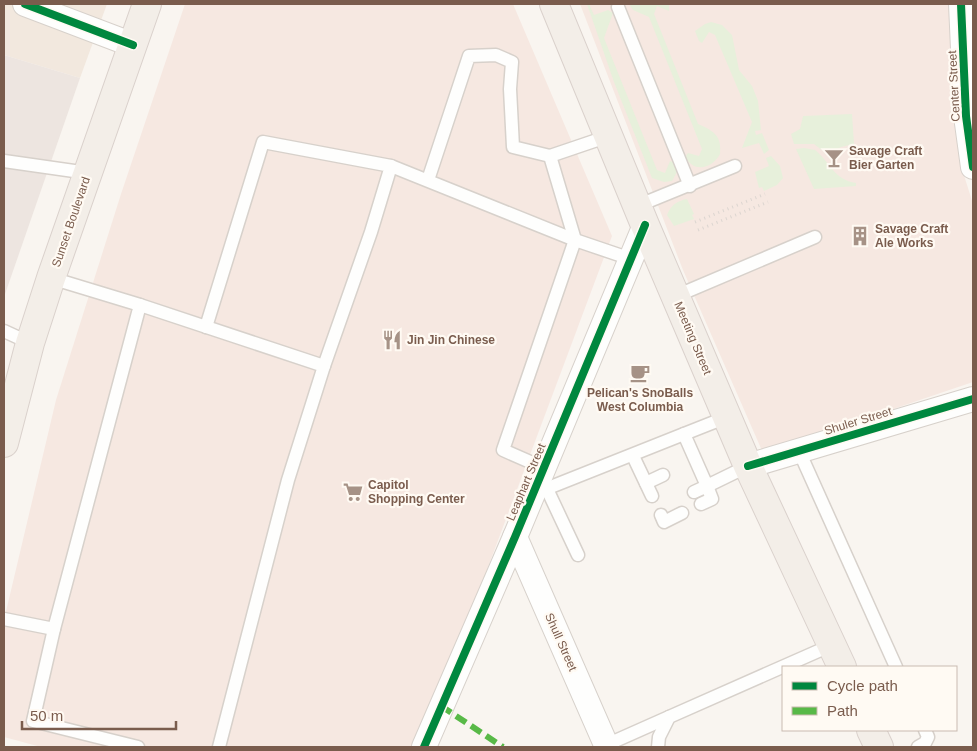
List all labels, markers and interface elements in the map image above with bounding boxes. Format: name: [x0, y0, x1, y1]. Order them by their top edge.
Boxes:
street label: Center Street: [945, 49, 963, 122]
place label: Savage Craft Bier Garten: [849, 144, 922, 172]
bar icon: Savage Craft Bier Garten: [823, 147, 845, 169]
street label: Sunset Boulevard: [49, 175, 93, 269]
place label: Savage Craft Ale Works: [875, 222, 948, 250]
building icon: Savage Craft Ale Works: [849, 225, 871, 247]
street label: Meeting Street: [671, 299, 715, 377]
restaurant icon: Jin Jin Chinese: [381, 329, 403, 351]
place label: Jin Jin Chinese: [407, 333, 495, 347]
cafe icon: Pelican's SnoBalls West Columbia: [629, 362, 651, 384]
place label: Pelican's SnoBalls West Columbia: [587, 386, 693, 414]
street label: Shuler Street: [822, 404, 894, 438]
street label: Leaphart Street: [503, 441, 549, 523]
place label: Capitol Shopping Center: [368, 478, 465, 506]
supermarket icon: Capitol Shopping Center: [342, 481, 364, 503]
street label: Shull Street: [542, 611, 580, 674]
legend: [782, 666, 957, 731]
text: Cycle path: [827, 677, 898, 694]
scale bar: [22, 698, 176, 730]
text: Path: [827, 702, 858, 719]
text: 50 m: [30, 707, 63, 724]

